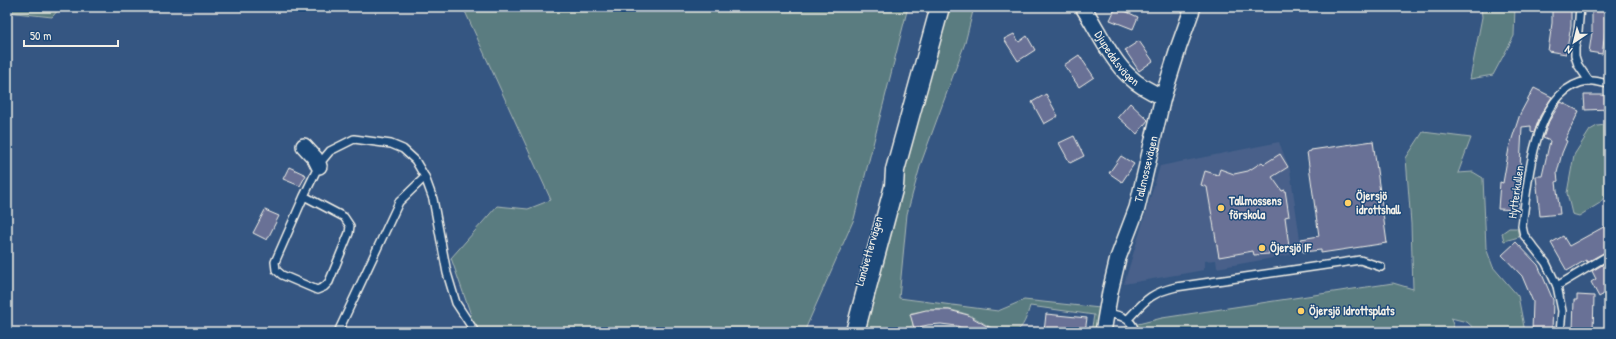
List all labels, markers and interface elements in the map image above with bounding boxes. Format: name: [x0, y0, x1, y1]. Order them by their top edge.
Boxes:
scale bar: [24, 22, 118, 48]
north arrow: [1554, 22, 1594, 62]
text: 50 m: [30, 27, 51, 44]
street label: Djupedalsvägen: [1091, 28, 1143, 90]
text: N: [1562, 43, 1575, 58]
street label: Tallmossevägen: [1130, 134, 1162, 204]
street label: Hytterkullen: [1503, 164, 1528, 220]
place label: Öjersjö idrottshall: [1356, 187, 1401, 218]
place label: Tallmossens förskola: [1228, 192, 1282, 223]
marker: Öjersjö idrottshall: [1343, 198, 1353, 208]
marker: Tallmossens förskola: [1216, 203, 1226, 213]
street label: Landvettervägen: [850, 214, 887, 288]
place label: Öjersjö IF: [1270, 239, 1312, 256]
marker: Öjersjö IF: [1257, 243, 1267, 253]
place label: Öjersjö Idrottsplats: [1309, 302, 1395, 320]
marker: Öjersjö Idrottsplats: [1296, 306, 1306, 316]

